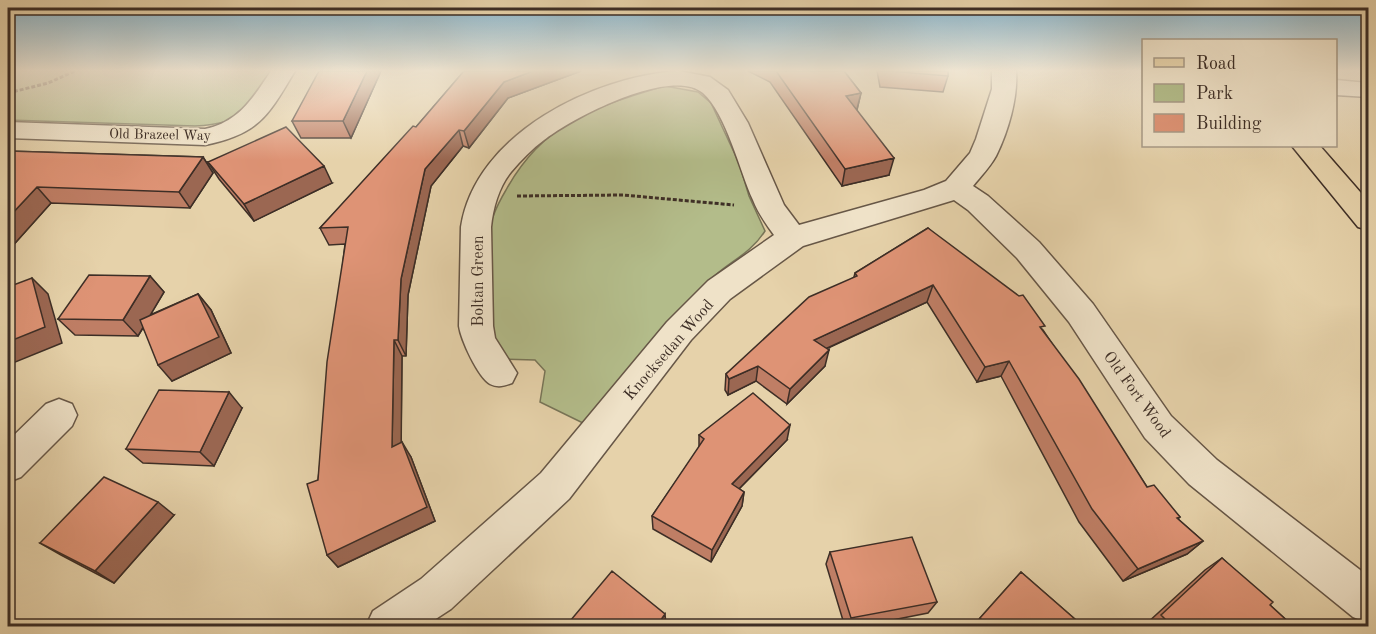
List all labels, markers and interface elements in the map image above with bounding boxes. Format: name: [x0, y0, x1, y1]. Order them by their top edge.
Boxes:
legend: [1142, 39, 1337, 147]
text: Road: [1196, 55, 1236, 73]
text: Park: [1196, 85, 1233, 103]
text: Building: [1196, 115, 1262, 133]
street label: Old Brazeel Way: [109, 127, 212, 143]
street label: Boltan Green: [471, 235, 487, 327]
street label: Knocksedan Wood: [622, 297, 717, 404]
street label: Old Fort Wood: [1100, 349, 1173, 441]

